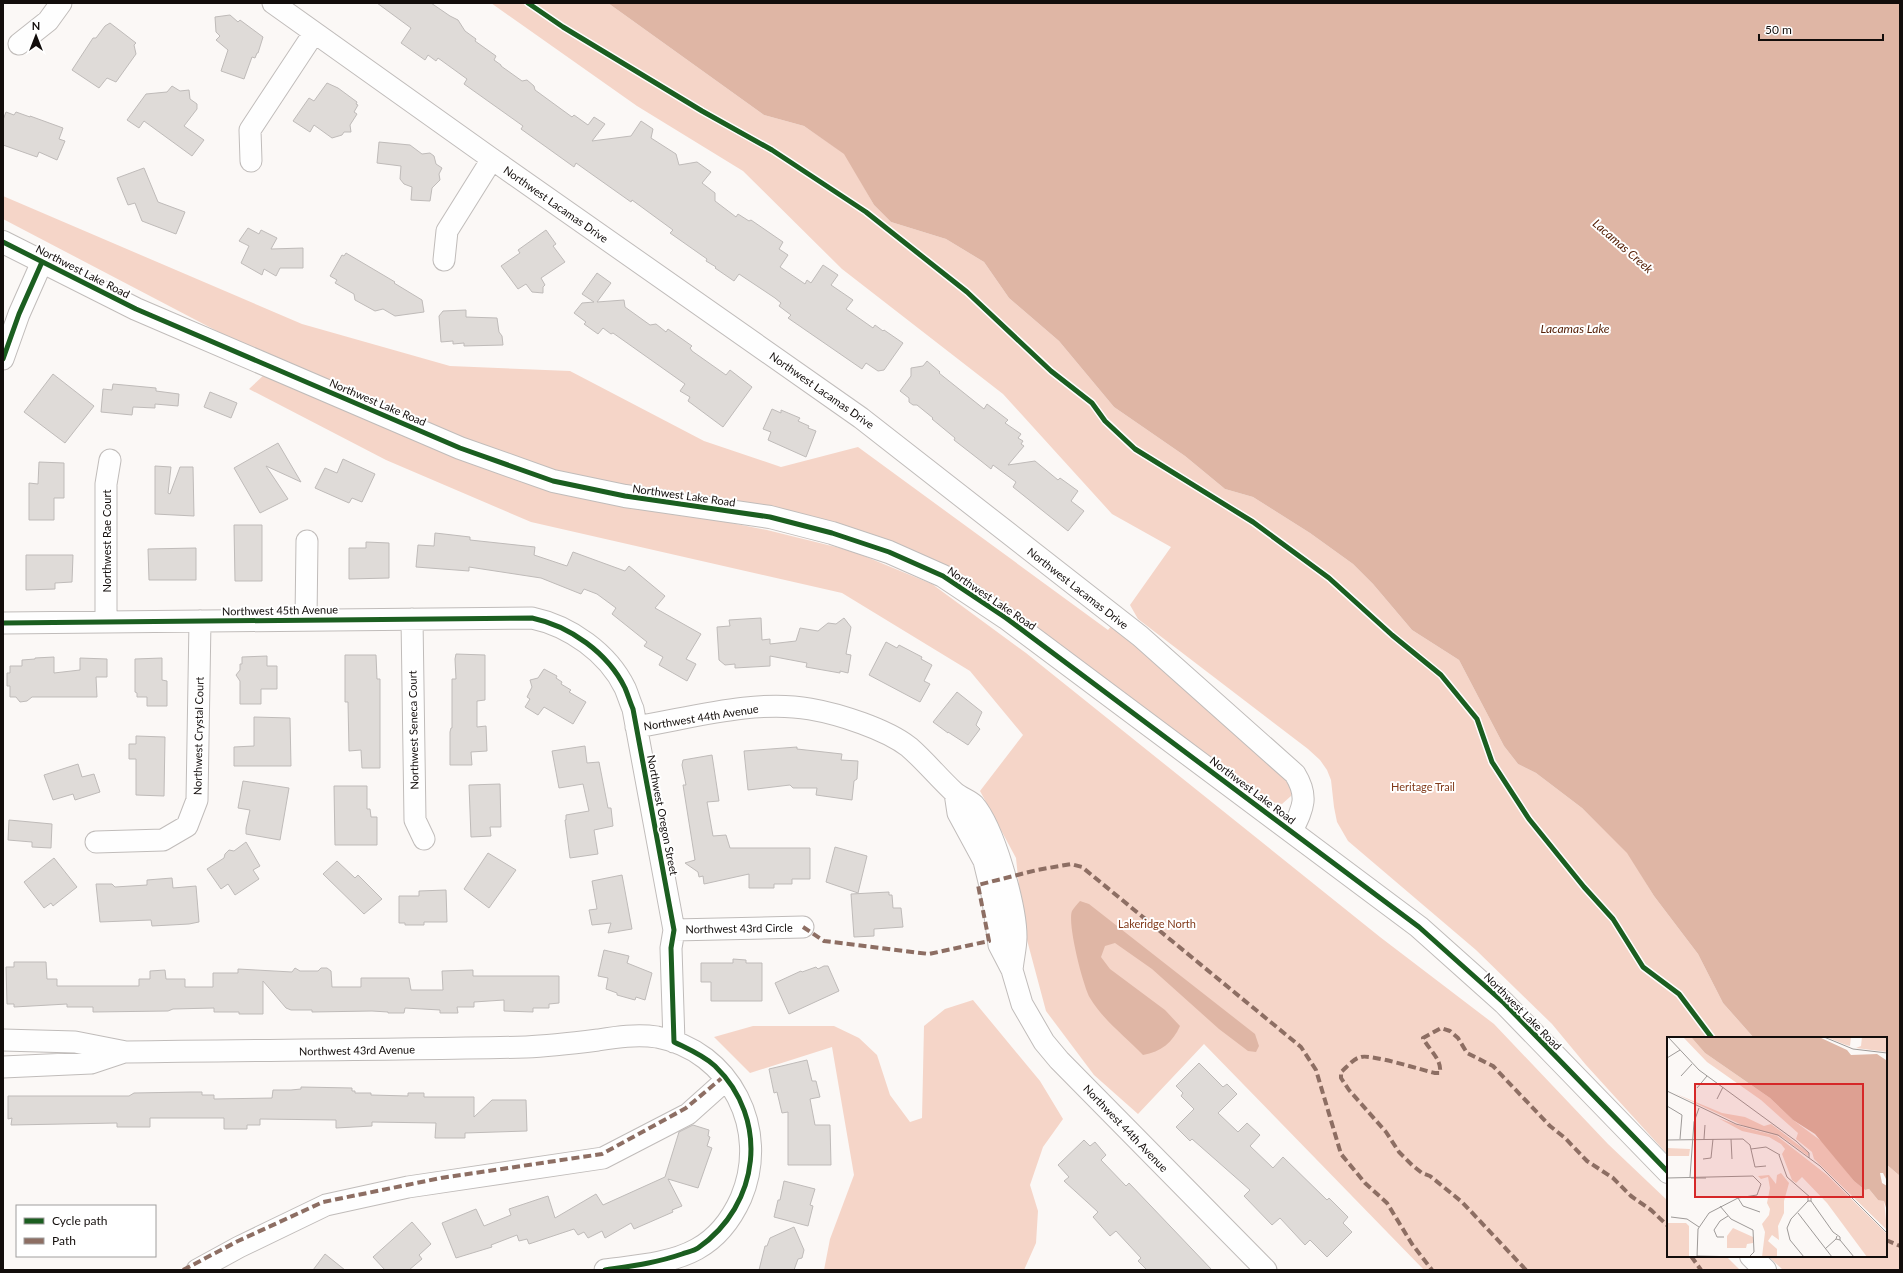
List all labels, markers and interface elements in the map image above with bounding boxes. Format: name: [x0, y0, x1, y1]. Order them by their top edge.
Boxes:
north arrow: [16, 16, 56, 56]
scale bar: [1759, 16, 1883, 42]
text: N: [32, 19, 40, 32]
text: 50 m: [1765, 22, 1792, 37]
street label: Northwest Lacamas Drive: [501, 163, 611, 245]
water label: Lacamas Creek: [1590, 216, 1656, 276]
street label: Northwest Lake Road: [34, 242, 132, 300]
water label: Lacamas Lake: [1540, 321, 1610, 336]
street label: Northwest Lacamas Drive: [767, 349, 877, 431]
street label: Northwest Lake Road: [328, 376, 428, 428]
street label: Northwest Lake Road: [632, 481, 736, 509]
street label: Northwest Rae Court: [100, 490, 113, 592]
street label: Northwest Lacamas Drive: [1025, 545, 1131, 632]
street label: Northwest Lake Road: [945, 564, 1039, 632]
street label: Northwest 45th Avenue: [222, 602, 338, 618]
street label: Northwest Seneca Court: [405, 670, 421, 790]
street label: Northwest Crystal Court: [190, 677, 206, 795]
street label: Northwest 44th Avenue: [643, 701, 760, 733]
street label: Northwest Oregon Street: [645, 754, 681, 876]
street label: Northwest Lake Road: [1208, 754, 1298, 826]
park label: Heritage Trail: [1391, 780, 1455, 793]
park label: Lakeridge North: [1118, 917, 1196, 930]
street label: Northwest 43rd Circle: [685, 921, 793, 935]
street label: Northwest Lake Road: [1482, 970, 1564, 1052]
inset map: [1667, 1037, 1887, 1257]
street label: Northwest 43rd Avenue: [299, 1042, 415, 1058]
street label: Northwest 44th Avenue: [1081, 1082, 1171, 1174]
legend: [16, 1205, 156, 1257]
text: Cycle path: [52, 1213, 107, 1228]
text: Path: [52, 1233, 76, 1248]

